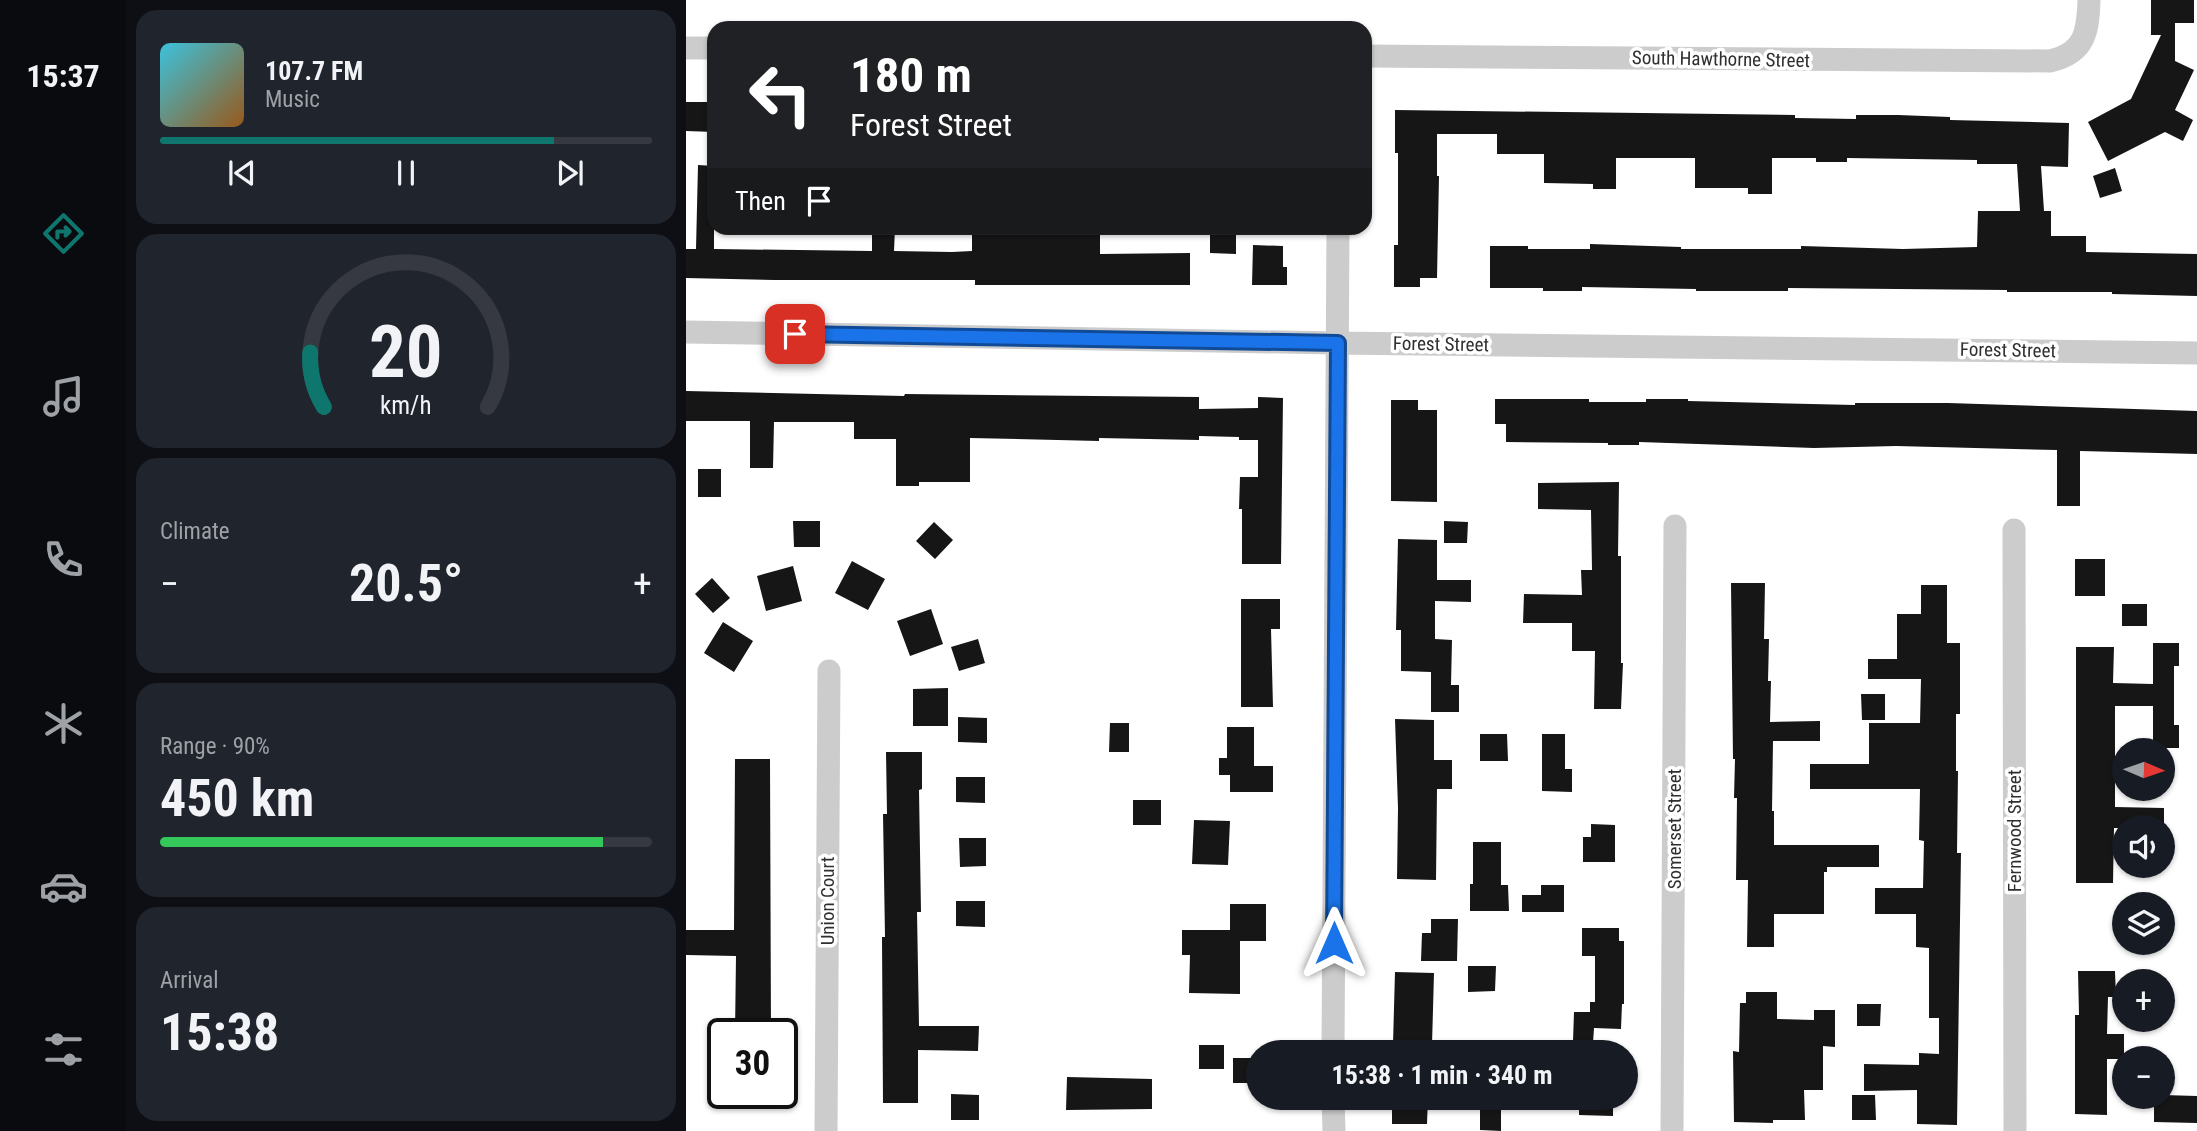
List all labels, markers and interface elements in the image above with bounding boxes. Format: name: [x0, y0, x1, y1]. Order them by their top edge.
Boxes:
street label: South Hawthorne Street: [1632, 46, 1810, 72]
text: 180 m: [850, 47, 972, 104]
icon: left: [735, 49, 826, 140]
text: 107.7 FM: [265, 56, 363, 86]
text: 15:37: [26, 57, 100, 95]
text: Music: [265, 86, 320, 113]
text: Forest Street: [850, 106, 1012, 144]
icon: previous: [223, 154, 261, 192]
icon: pause: [387, 154, 425, 192]
icon: next: [551, 154, 589, 192]
icon: arrive: [800, 182, 838, 220]
text: Then: [735, 186, 786, 216]
icon: directions: [39, 209, 88, 258]
pin: [765, 304, 825, 364]
text: 20: [369, 310, 443, 396]
icon: arrive: [776, 315, 814, 353]
street label: Forest Street: [1393, 332, 1489, 356]
street label: Forest Street: [1960, 338, 2056, 362]
icon: music: [39, 372, 88, 421]
text: km/h: [380, 391, 432, 420]
text: Climate: [160, 518, 230, 545]
icon: phone: [39, 535, 88, 584]
text: 20.5°: [349, 553, 463, 614]
text: −: [160, 562, 179, 606]
text: +: [633, 562, 652, 606]
icon: climate: [39, 699, 88, 748]
text: Range · 90%: [160, 733, 270, 760]
north arrow: [2112, 738, 2175, 802]
map controls: [2112, 738, 2175, 1109]
text: 450 km: [160, 768, 314, 829]
street label: Somerset Street: [1663, 769, 1686, 889]
street label: Fernwood Street: [2003, 770, 2026, 892]
button: sound: [2112, 815, 2175, 878]
street label: Union Court: [816, 857, 839, 945]
icon: car: [39, 862, 88, 911]
button: layers: [2112, 892, 2175, 955]
position arrow: [1297, 906, 1371, 980]
text: Arrival: [160, 967, 219, 994]
button: +: [2112, 969, 2175, 1032]
text: 15:38: [160, 1002, 279, 1063]
speed limit sign: 30: [707, 1018, 798, 1109]
icon: filters: [39, 1025, 88, 1074]
button: −: [2112, 1046, 2175, 1109]
text: 15:38 · 1 min · 340 m: [1332, 1060, 1552, 1090]

